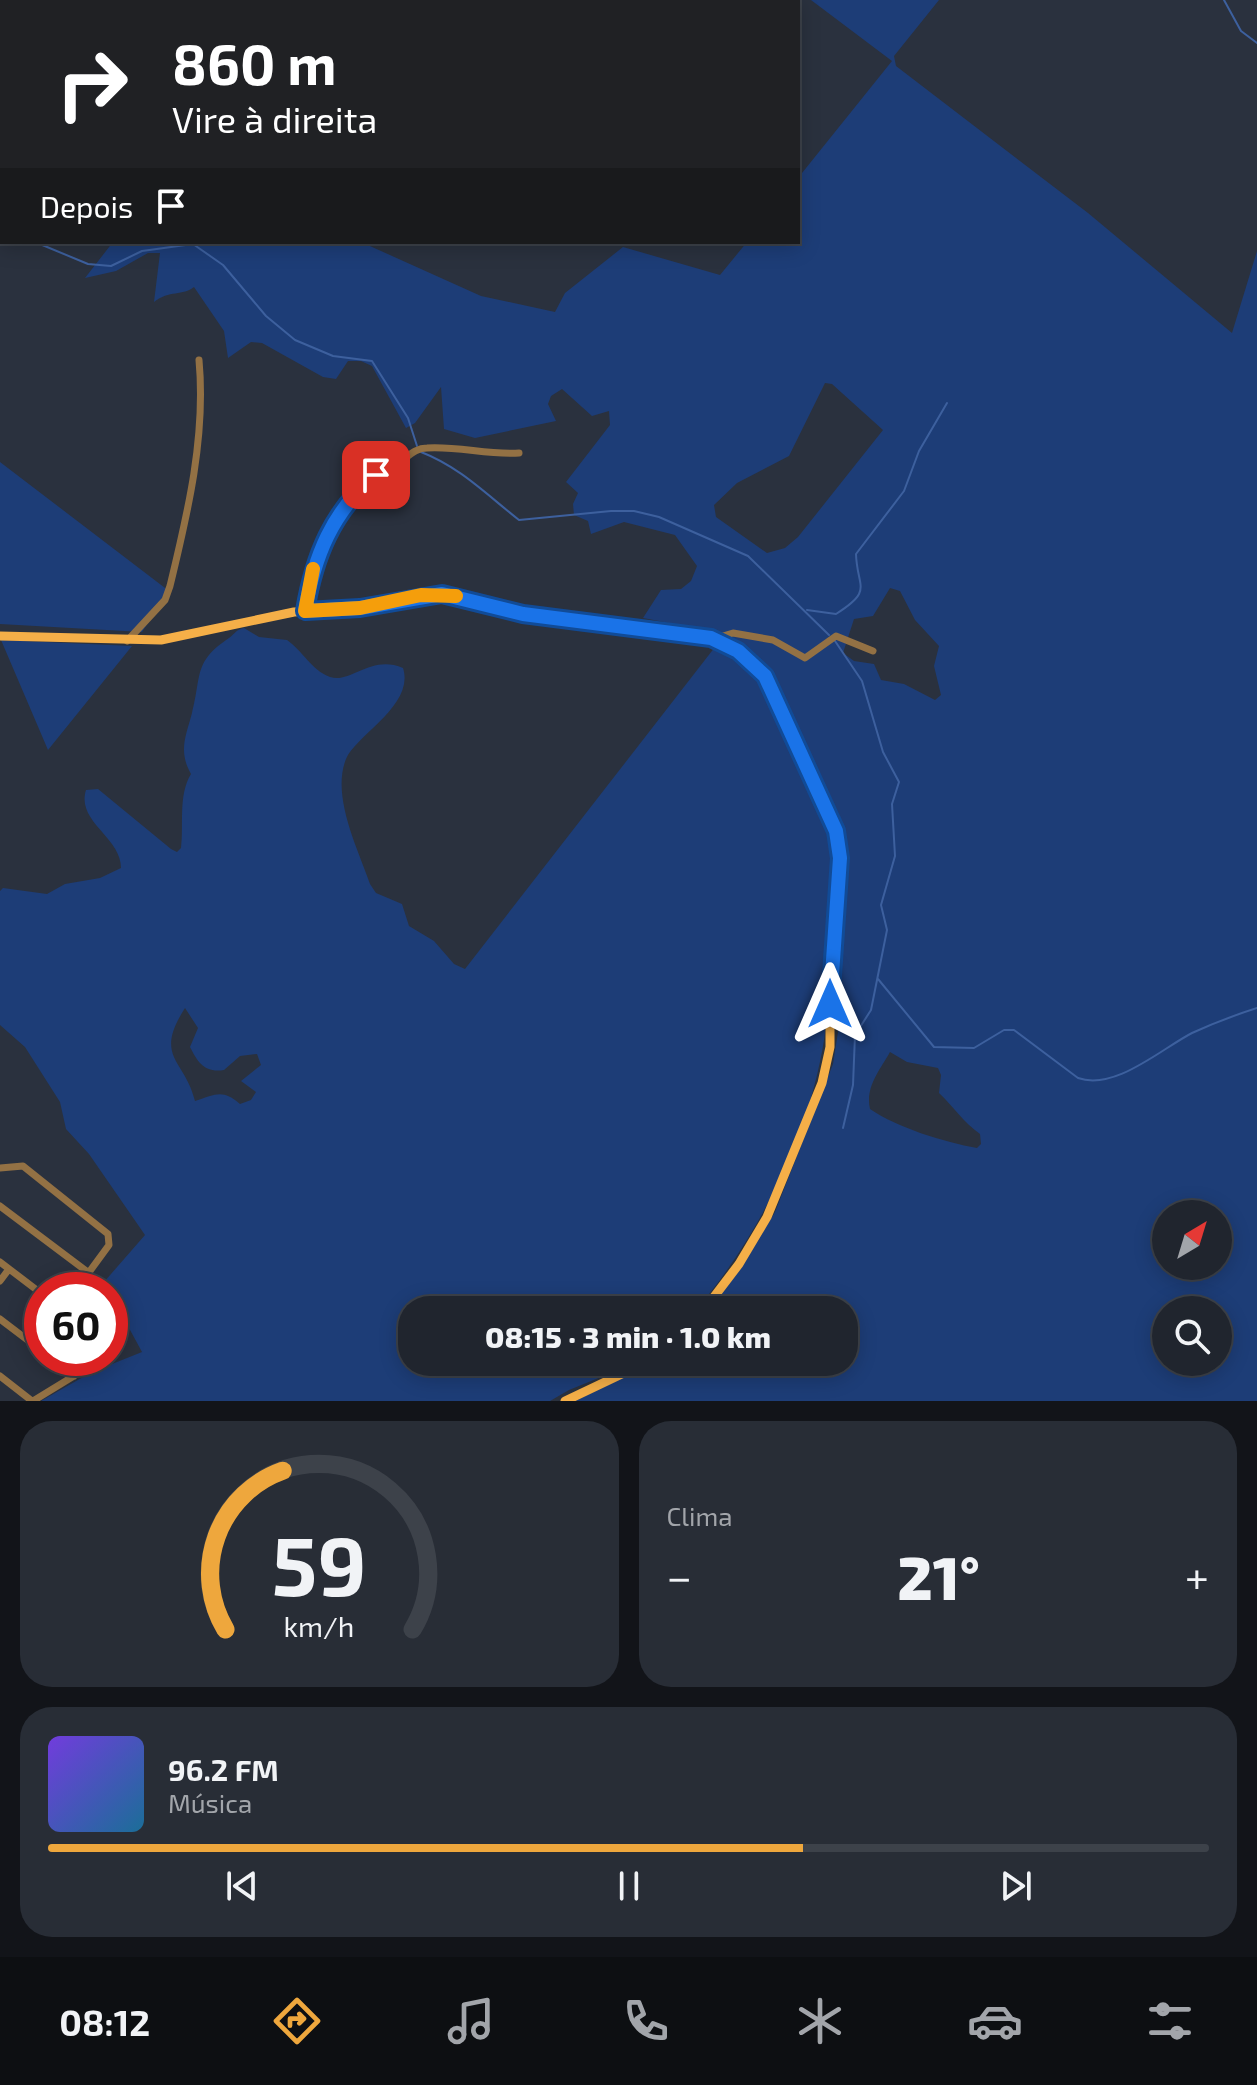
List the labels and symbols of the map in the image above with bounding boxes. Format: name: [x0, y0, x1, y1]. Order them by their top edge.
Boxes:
pin: [342, 441, 410, 509]
position arrow: [788, 962, 872, 1046]
north arrow: [1152, 1200, 1232, 1280]
speed limit sign: 60: [24, 1272, 128, 1376]

